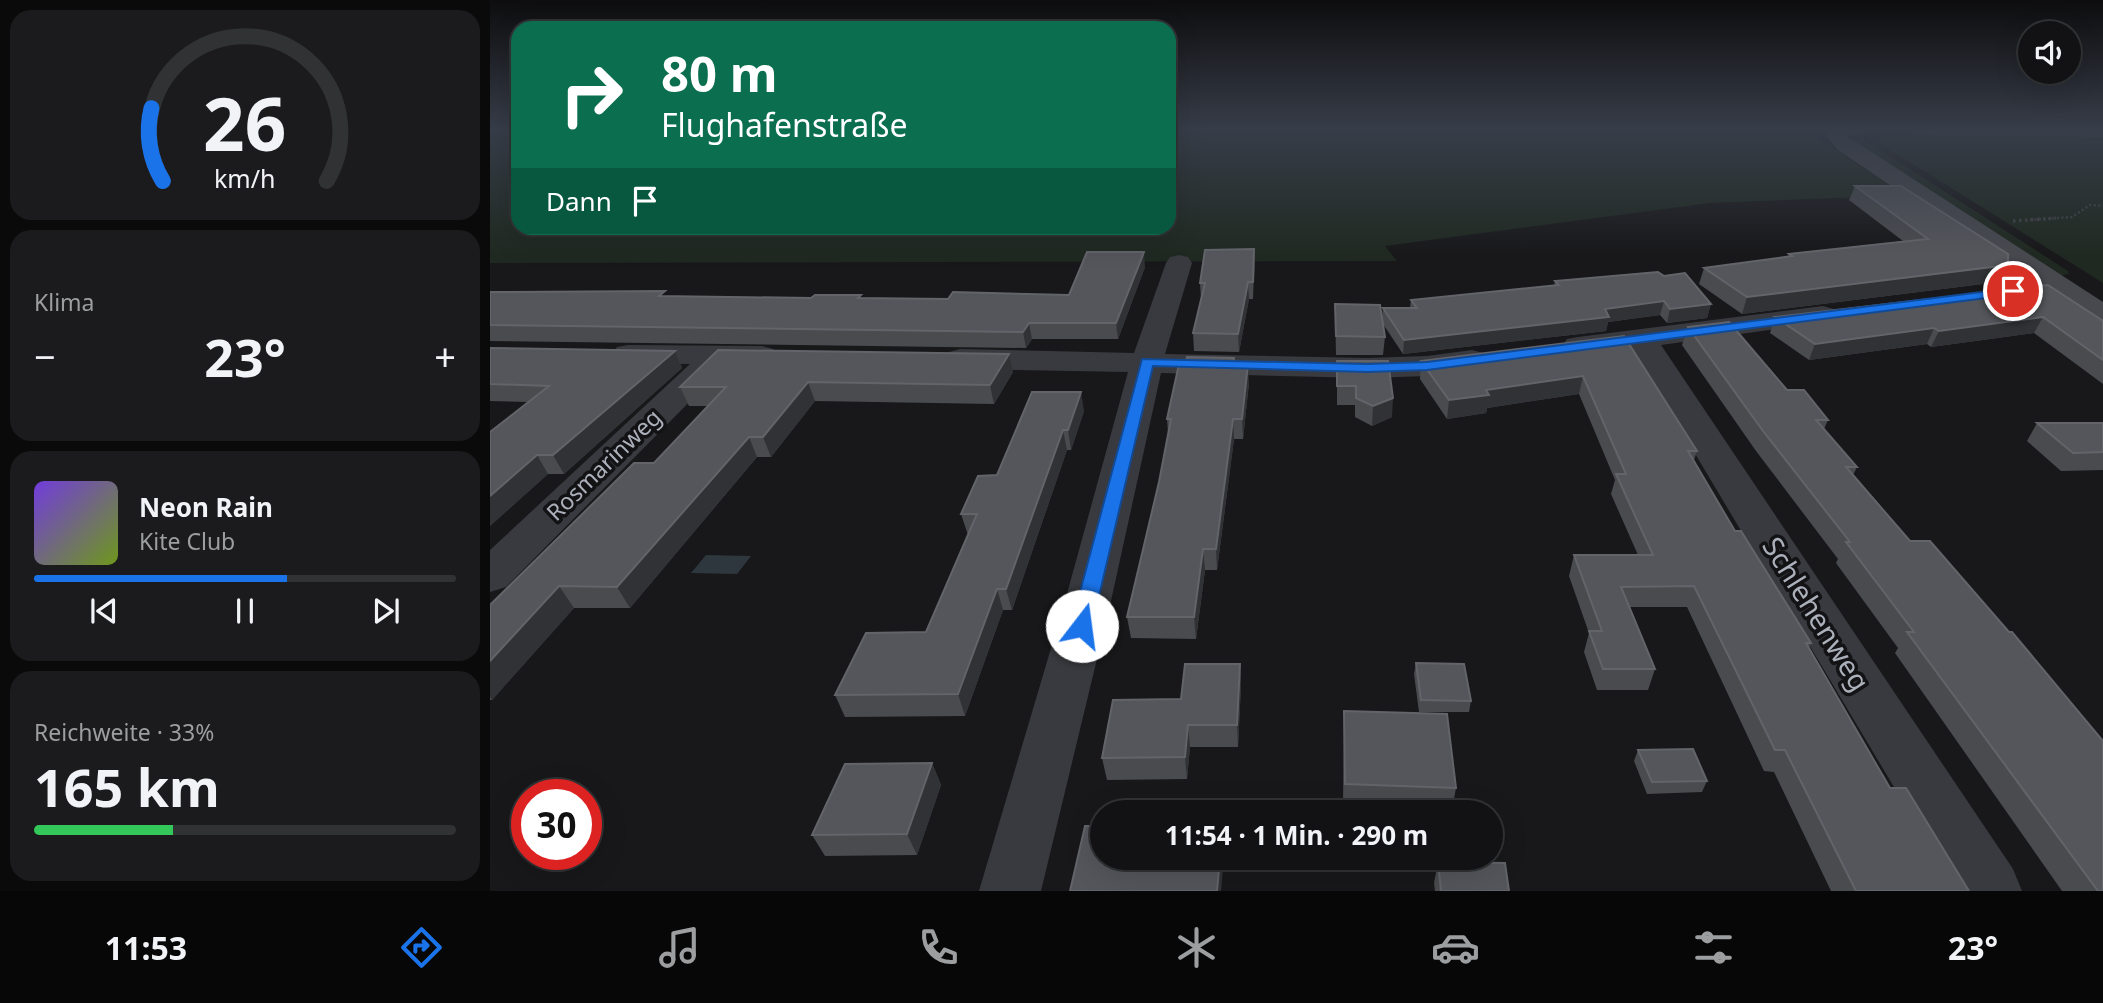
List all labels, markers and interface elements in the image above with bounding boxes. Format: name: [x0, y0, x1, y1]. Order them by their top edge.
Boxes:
map controls: [2018, 21, 2081, 84]
button: sound: [2018, 21, 2081, 84]
text: 80 m: [661, 40, 778, 106]
icon: right: [546, 49, 637, 140]
text: 26: [203, 74, 287, 173]
text: Flughafenstraße: [661, 103, 908, 146]
text: km/h: [214, 161, 276, 195]
icon: arrive: [626, 182, 664, 220]
text: Dann: [546, 183, 612, 219]
pin: [1983, 261, 2043, 321]
icon: arrive: [1994, 272, 2032, 310]
text: Klima: [34, 286, 95, 318]
text: 23°: [204, 321, 286, 392]
text: −: [34, 330, 56, 382]
text: +: [434, 330, 456, 382]
street label: Rosmarinweg: [539, 401, 668, 527]
text: Neon Rain: [139, 489, 273, 525]
text: Kite Club: [139, 525, 235, 557]
street label: Schlehenweg: [1754, 529, 1879, 698]
position arrow: [1045, 589, 1119, 663]
icon: previous: [85, 592, 123, 630]
icon: pause: [226, 592, 264, 630]
icon: next: [367, 592, 405, 630]
text: Reichweite · 33%: [34, 716, 214, 748]
text: 165 km: [34, 751, 220, 822]
speed limit sign: 30: [511, 779, 602, 870]
text: 11:54 · 1 Min. · 290 m: [1165, 817, 1428, 853]
icon: directions: [397, 923, 446, 972]
icon: music: [655, 923, 704, 972]
icon: phone: [914, 923, 963, 972]
icon: climate: [1172, 923, 1221, 972]
icon: car: [1431, 923, 1480, 972]
icon: filters: [1689, 923, 1738, 972]
text: 11:53: [105, 926, 187, 969]
text: 23°: [1948, 926, 1998, 969]

